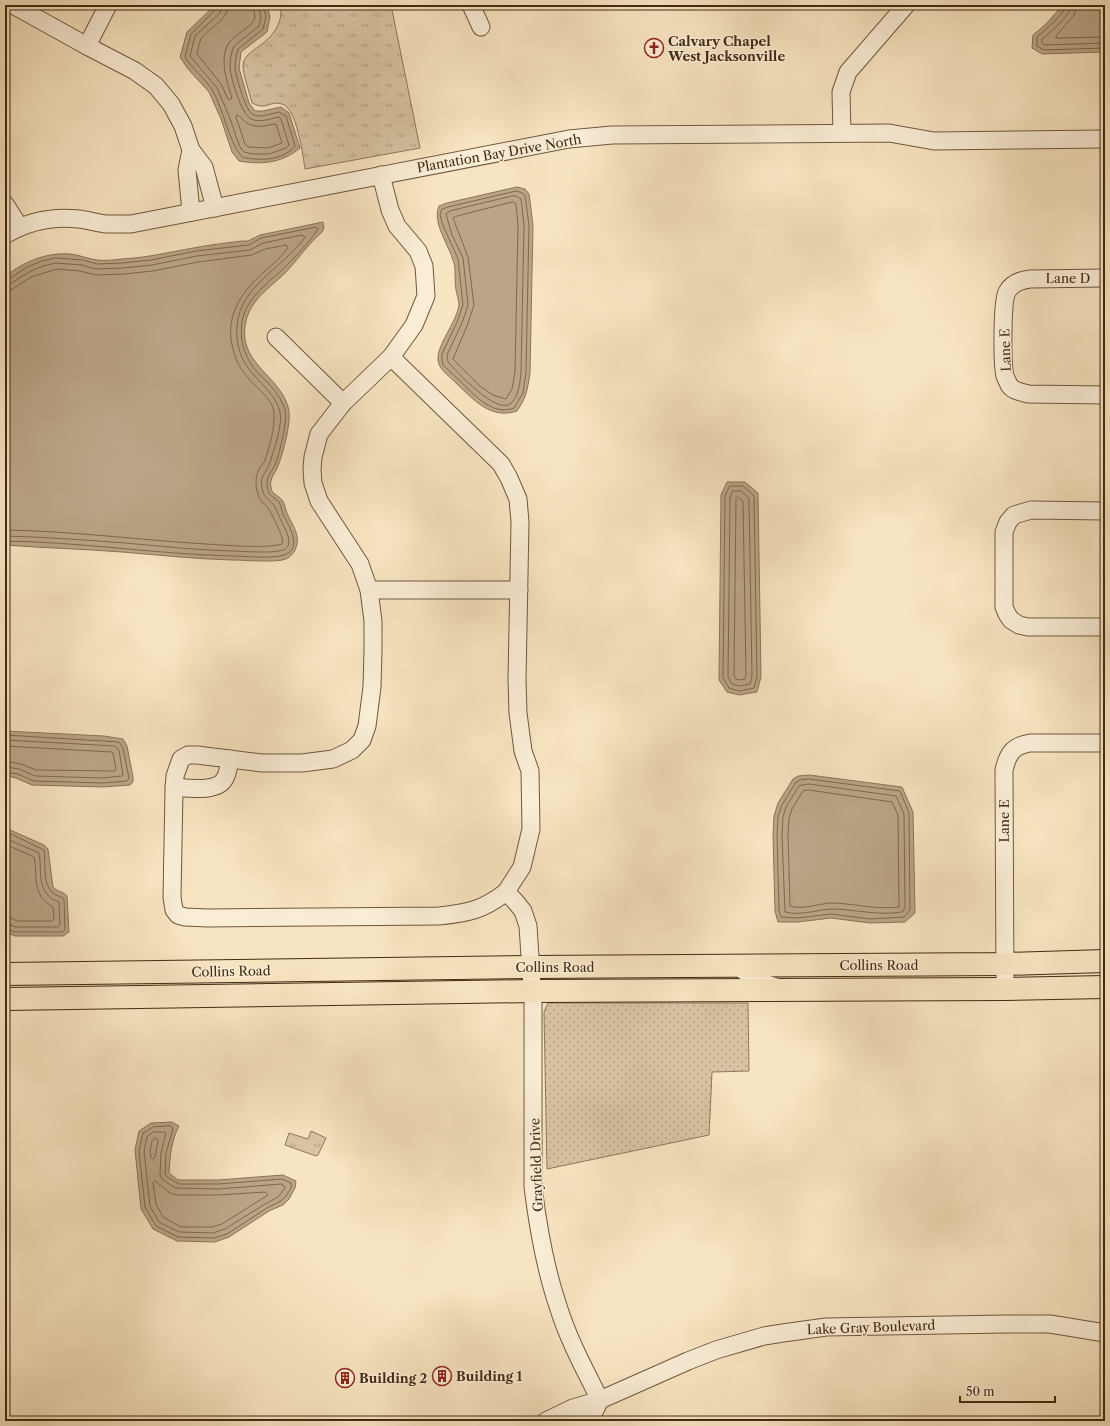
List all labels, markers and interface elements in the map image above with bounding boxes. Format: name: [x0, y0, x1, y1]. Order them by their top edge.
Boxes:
place label: Calvary Chapel West Jacksonville: [667, 33, 785, 64]
church icon: Calvary Chapel West Jacksonville: [643, 37, 665, 59]
street label: Plantation Bay Drive North: [415, 131, 583, 175]
street label: Lane D: [1046, 270, 1090, 286]
street label: Lane E: [996, 328, 1014, 372]
street label: Lane E: [996, 799, 1012, 843]
street label: Collins Road: [839, 957, 919, 973]
street label: Collins Road: [515, 959, 595, 975]
street label: Collins Road: [191, 962, 271, 980]
street label: Grayfield Drive: [526, 1118, 546, 1212]
street label: Lake Gray Boulevard: [806, 1317, 936, 1337]
building icon: Building 1: [431, 1365, 453, 1387]
building icon: Building 2: [334, 1367, 356, 1389]
place label: Building 1: [456, 1368, 522, 1384]
place label: Building 2: [359, 1370, 427, 1386]
scale bar: [960, 1378, 1055, 1404]
text: 50 m: [966, 1384, 995, 1399]

